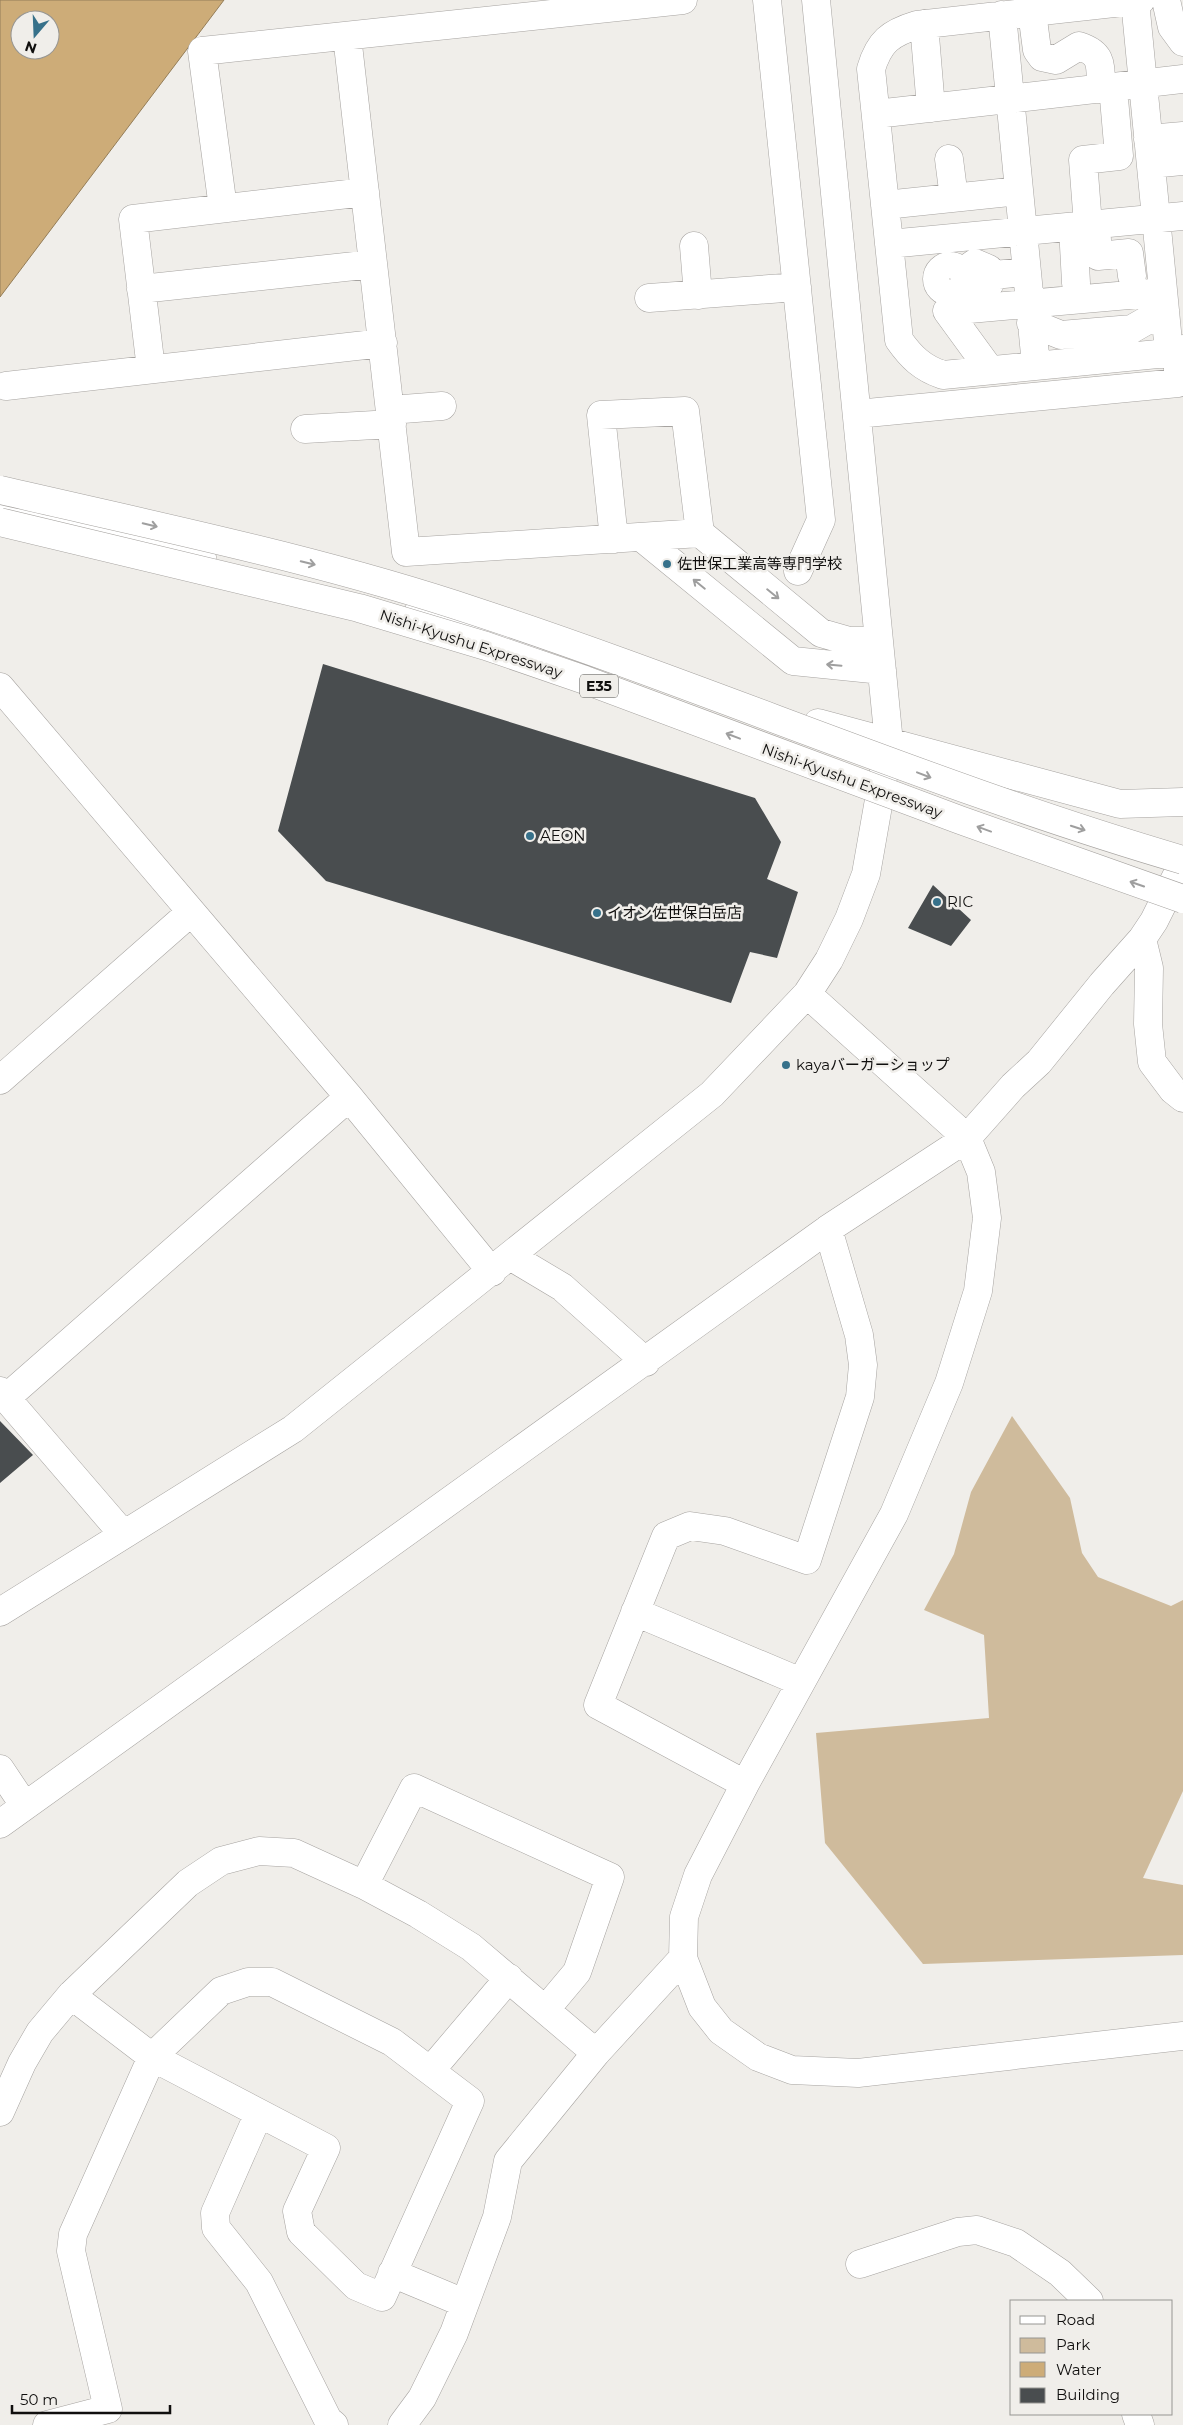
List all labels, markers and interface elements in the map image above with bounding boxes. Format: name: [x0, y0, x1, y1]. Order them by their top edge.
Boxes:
north arrow: [10, 10, 60, 60]
text: N: [22, 37, 39, 58]
one-way arrow: [141, 521, 157, 530]
place label: 佐世保工業高等専門学校: [677, 554, 842, 573]
marker: 佐世保工業高等専門学校: [661, 558, 673, 570]
one-way arrow: [299, 559, 315, 568]
one-way arrow: [693, 578, 706, 589]
one-way arrow: [766, 588, 779, 599]
street label: Nishi-Kyushu Expressway: [378, 605, 566, 682]
one-way arrow: [826, 660, 842, 670]
road number: E35: [580, 674, 618, 698]
one-way arrow: [726, 731, 741, 741]
street label: Nishi-Kyushu Expressway: [759, 739, 946, 822]
one-way arrow: [916, 771, 932, 780]
one-way arrow: [977, 824, 992, 833]
one-way arrow: [1069, 824, 1085, 834]
place label: AEON: [540, 826, 586, 845]
marker: AEON: [524, 830, 536, 842]
one-way arrow: [1129, 878, 1145, 888]
place label: RIC: [947, 892, 973, 911]
marker: RIC: [931, 896, 943, 908]
place label: イオン佐世保白岳店: [607, 903, 742, 922]
marker: イオン佐世保白岳店: [591, 907, 603, 919]
place label: kayaバーガーショップ: [796, 1055, 950, 1074]
marker: kayaバーガーショップ: [780, 1059, 792, 1071]
legend: [1010, 2300, 1173, 2415]
text: Road: [1056, 2310, 1095, 2329]
text: Park: [1056, 2335, 1090, 2354]
text: Water: [1056, 2360, 1102, 2379]
scale bar: [12, 2382, 170, 2414]
text: Building: [1056, 2385, 1120, 2404]
text: 50 m: [20, 2390, 58, 2409]

